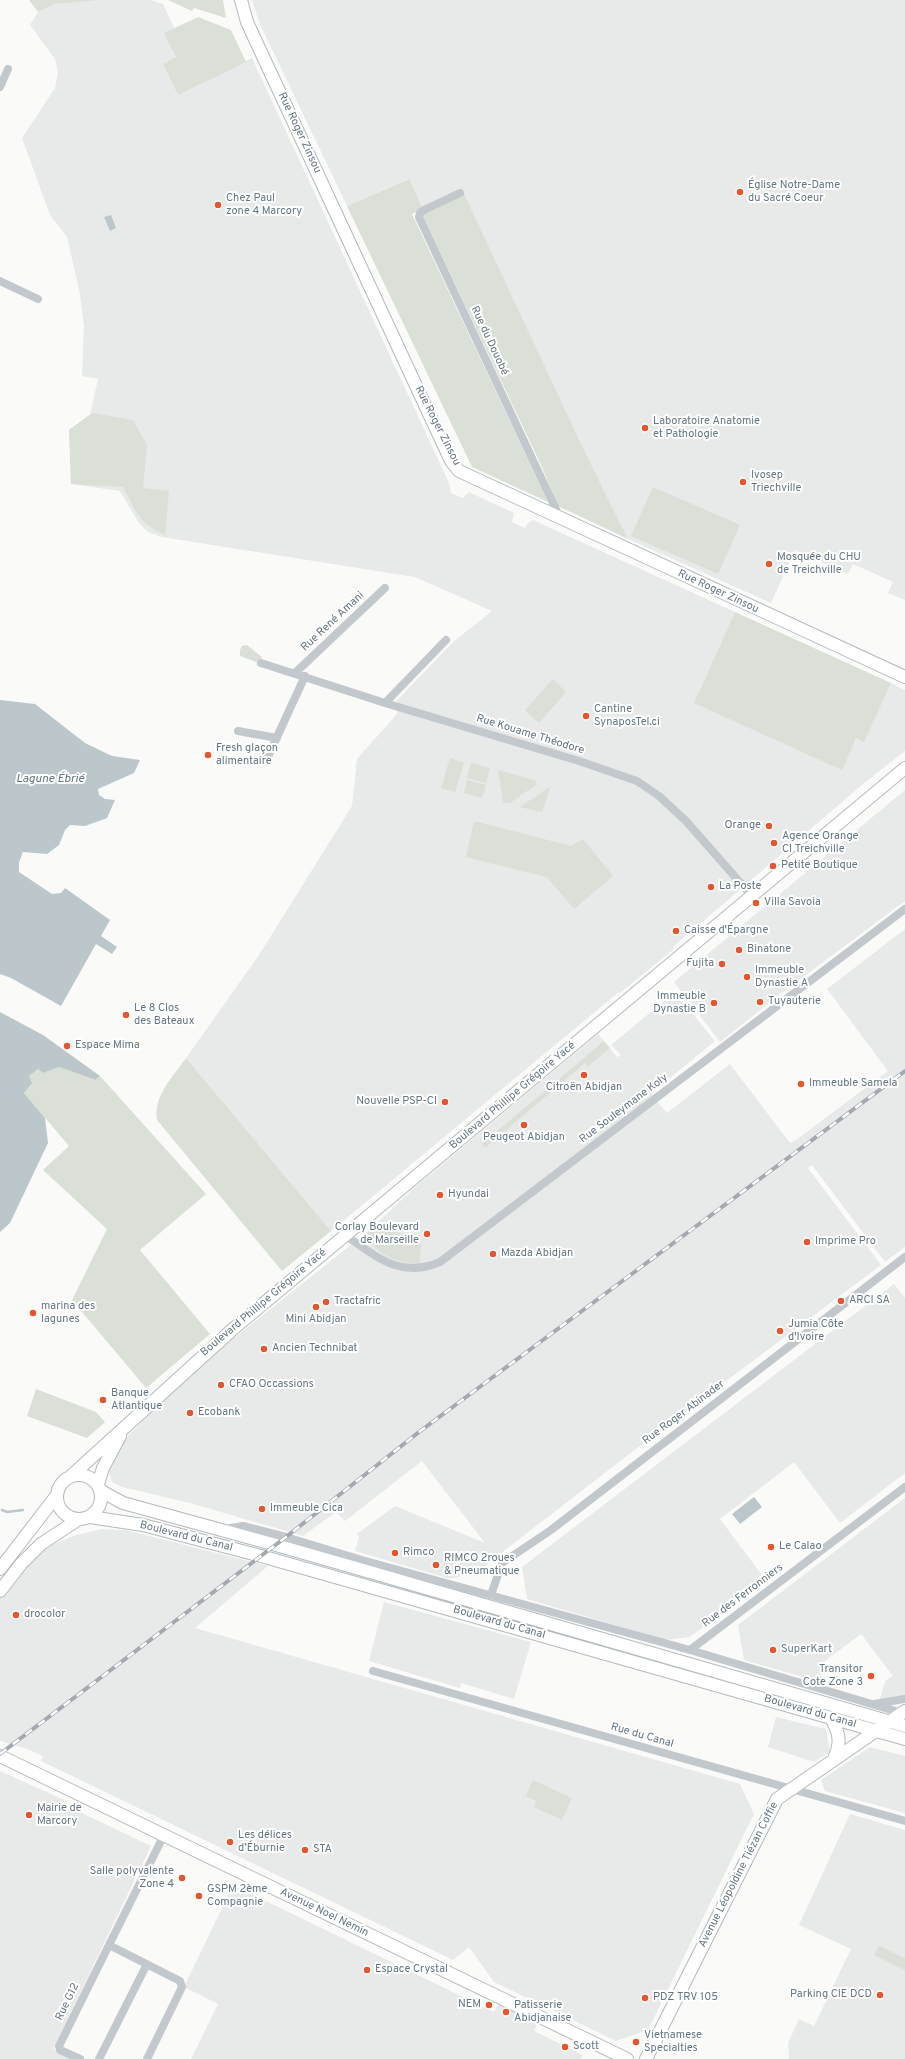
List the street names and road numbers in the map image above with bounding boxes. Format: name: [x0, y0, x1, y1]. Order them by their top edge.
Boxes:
street label: Rue Roger Zinsou: [274, 90, 324, 176]
street label: Rue du Douobé: [467, 304, 511, 378]
street label: Rue Roger Zinsou: [411, 384, 463, 468]
street label: Rue Roger Zinsou: [675, 567, 761, 617]
street label: Rue René Amani: [299, 589, 367, 655]
street label: Rue Kouame Théodore: [474, 712, 586, 758]
street label: Boulevard Phillipe Grégoire Yacé: [447, 1039, 579, 1153]
street label: Rue Souleymane Koly: [577, 1072, 671, 1146]
street label: Boulevard Phillipe Grégoire Yacé: [198, 1246, 330, 1360]
street label: Rue Roger Abinader: [640, 1378, 728, 1448]
street label: Boulevard du Canal: [138, 1519, 234, 1555]
street label: Rue des Ferronniers: [700, 1561, 786, 1631]
street label: Boulevard du Canal: [451, 1604, 547, 1642]
street label: Boulevard du Canal: [762, 1693, 858, 1731]
street label: Rue du Canal: [609, 1721, 675, 1751]
street label: Avenue Léopoldine Tiézan Coffie: [696, 1800, 782, 1950]
street label: Avenue Noel Nemin: [278, 1886, 370, 1940]
street label: Rue G12: [53, 1981, 83, 2023]

